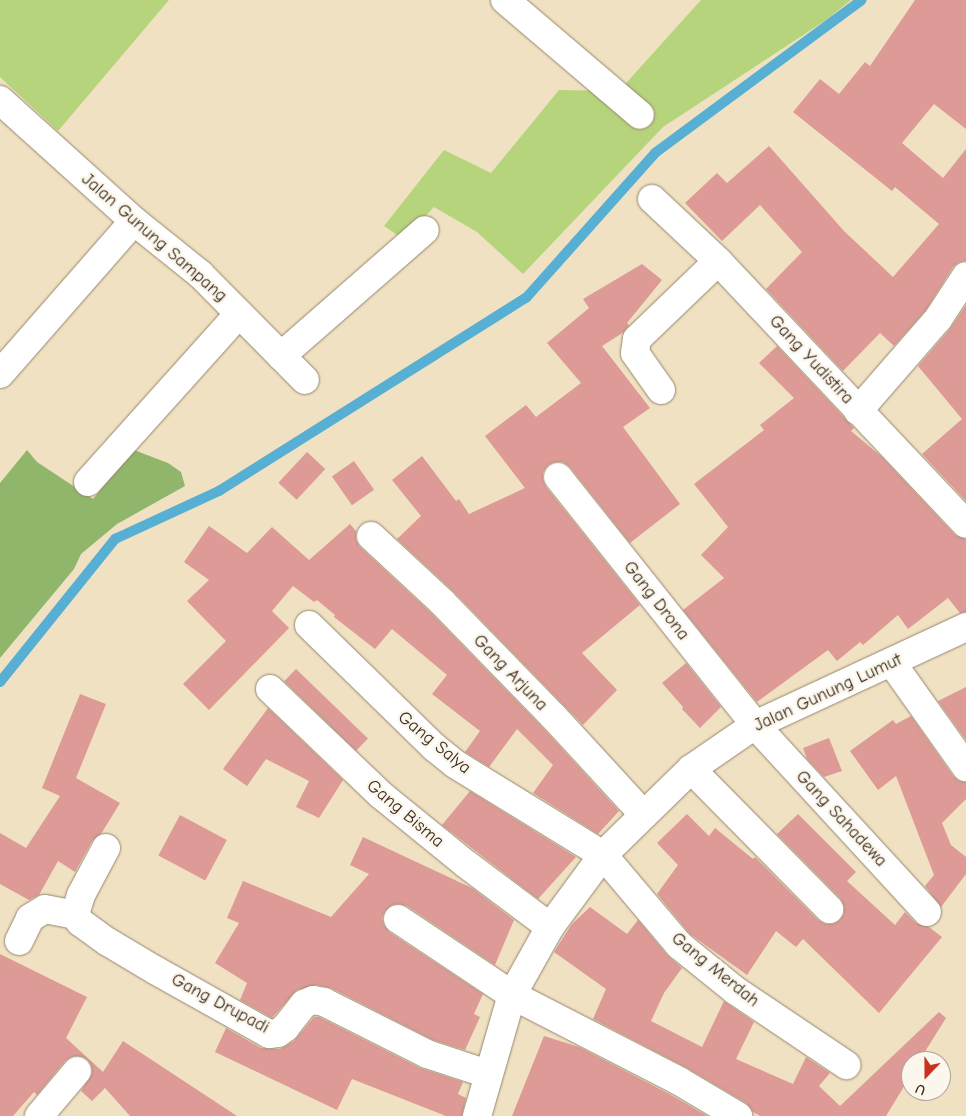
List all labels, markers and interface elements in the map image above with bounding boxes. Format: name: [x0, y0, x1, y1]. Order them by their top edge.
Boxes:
street label: Jalan Gunung Sampang: [77, 169, 231, 307]
street label: Gang Yudistira: [764, 311, 858, 409]
street label: Gang Drona: [618, 557, 694, 645]
street label: Gang Arjuna: [468, 630, 552, 716]
street label: Jalan Gunung Lumut: [751, 649, 905, 737]
street label: Gang Salya: [393, 707, 475, 779]
street label: Gang Sahadewa: [791, 766, 891, 872]
street label: Gang Bisma: [362, 775, 448, 853]
street label: Gang Merdah: [667, 928, 763, 1012]
street label: Gang Drupadi: [167, 969, 273, 1039]
north arrow: [901, 1051, 951, 1101]
text: U: [913, 1080, 928, 1099]

